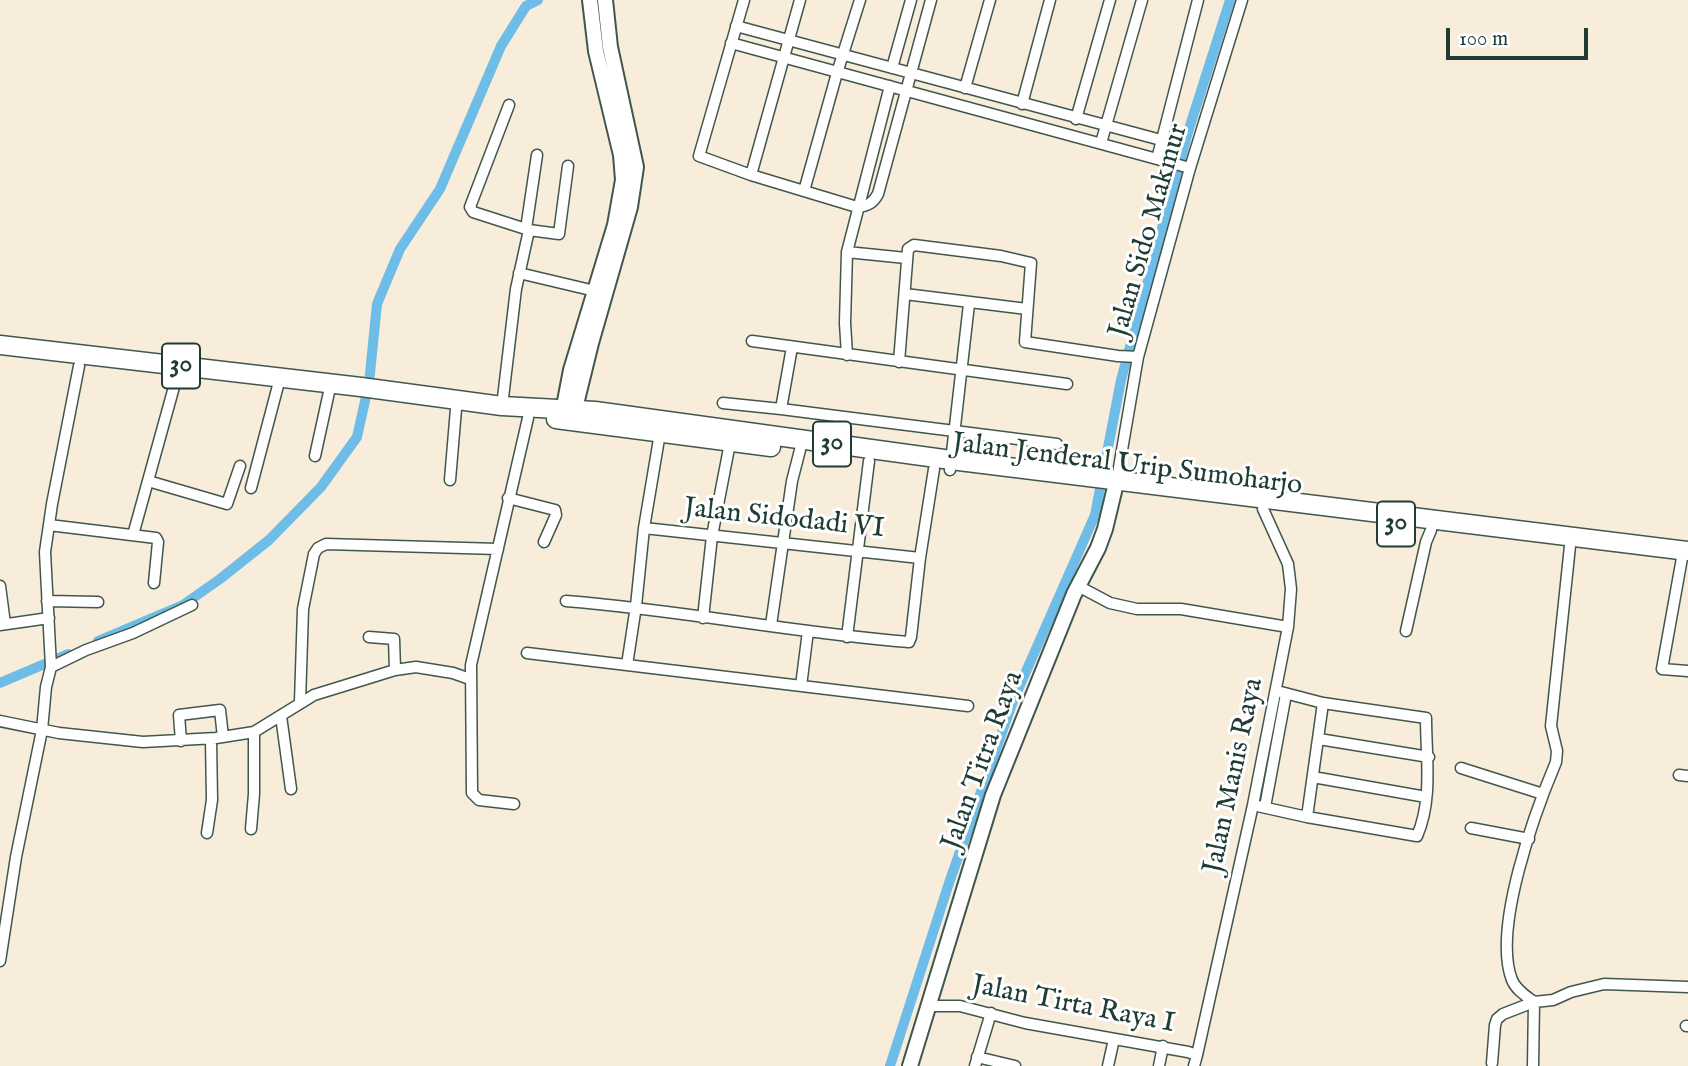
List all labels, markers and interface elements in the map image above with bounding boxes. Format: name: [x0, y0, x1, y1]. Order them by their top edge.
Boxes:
scale bar: [1450, 14, 1592, 58]
text: 100 m: [1459, 26, 1508, 53]
street label: Jalan Sido Makmur: [1103, 120, 1197, 342]
road number: 30: [162, 344, 200, 388]
road number: 30: [813, 422, 851, 466]
street label: Jalan Jenderal Urip Sumoharjo: [950, 428, 1304, 504]
street label: Jalan Sidodadi VI: [682, 493, 886, 547]
road number: 30: [1377, 502, 1415, 546]
street label: Jalan Titra Raya: [936, 667, 1032, 855]
street label: Jalan Manis Raya: [1198, 675, 1272, 877]
street label: Jalan Tirta Raya I: [969, 970, 1177, 1042]

